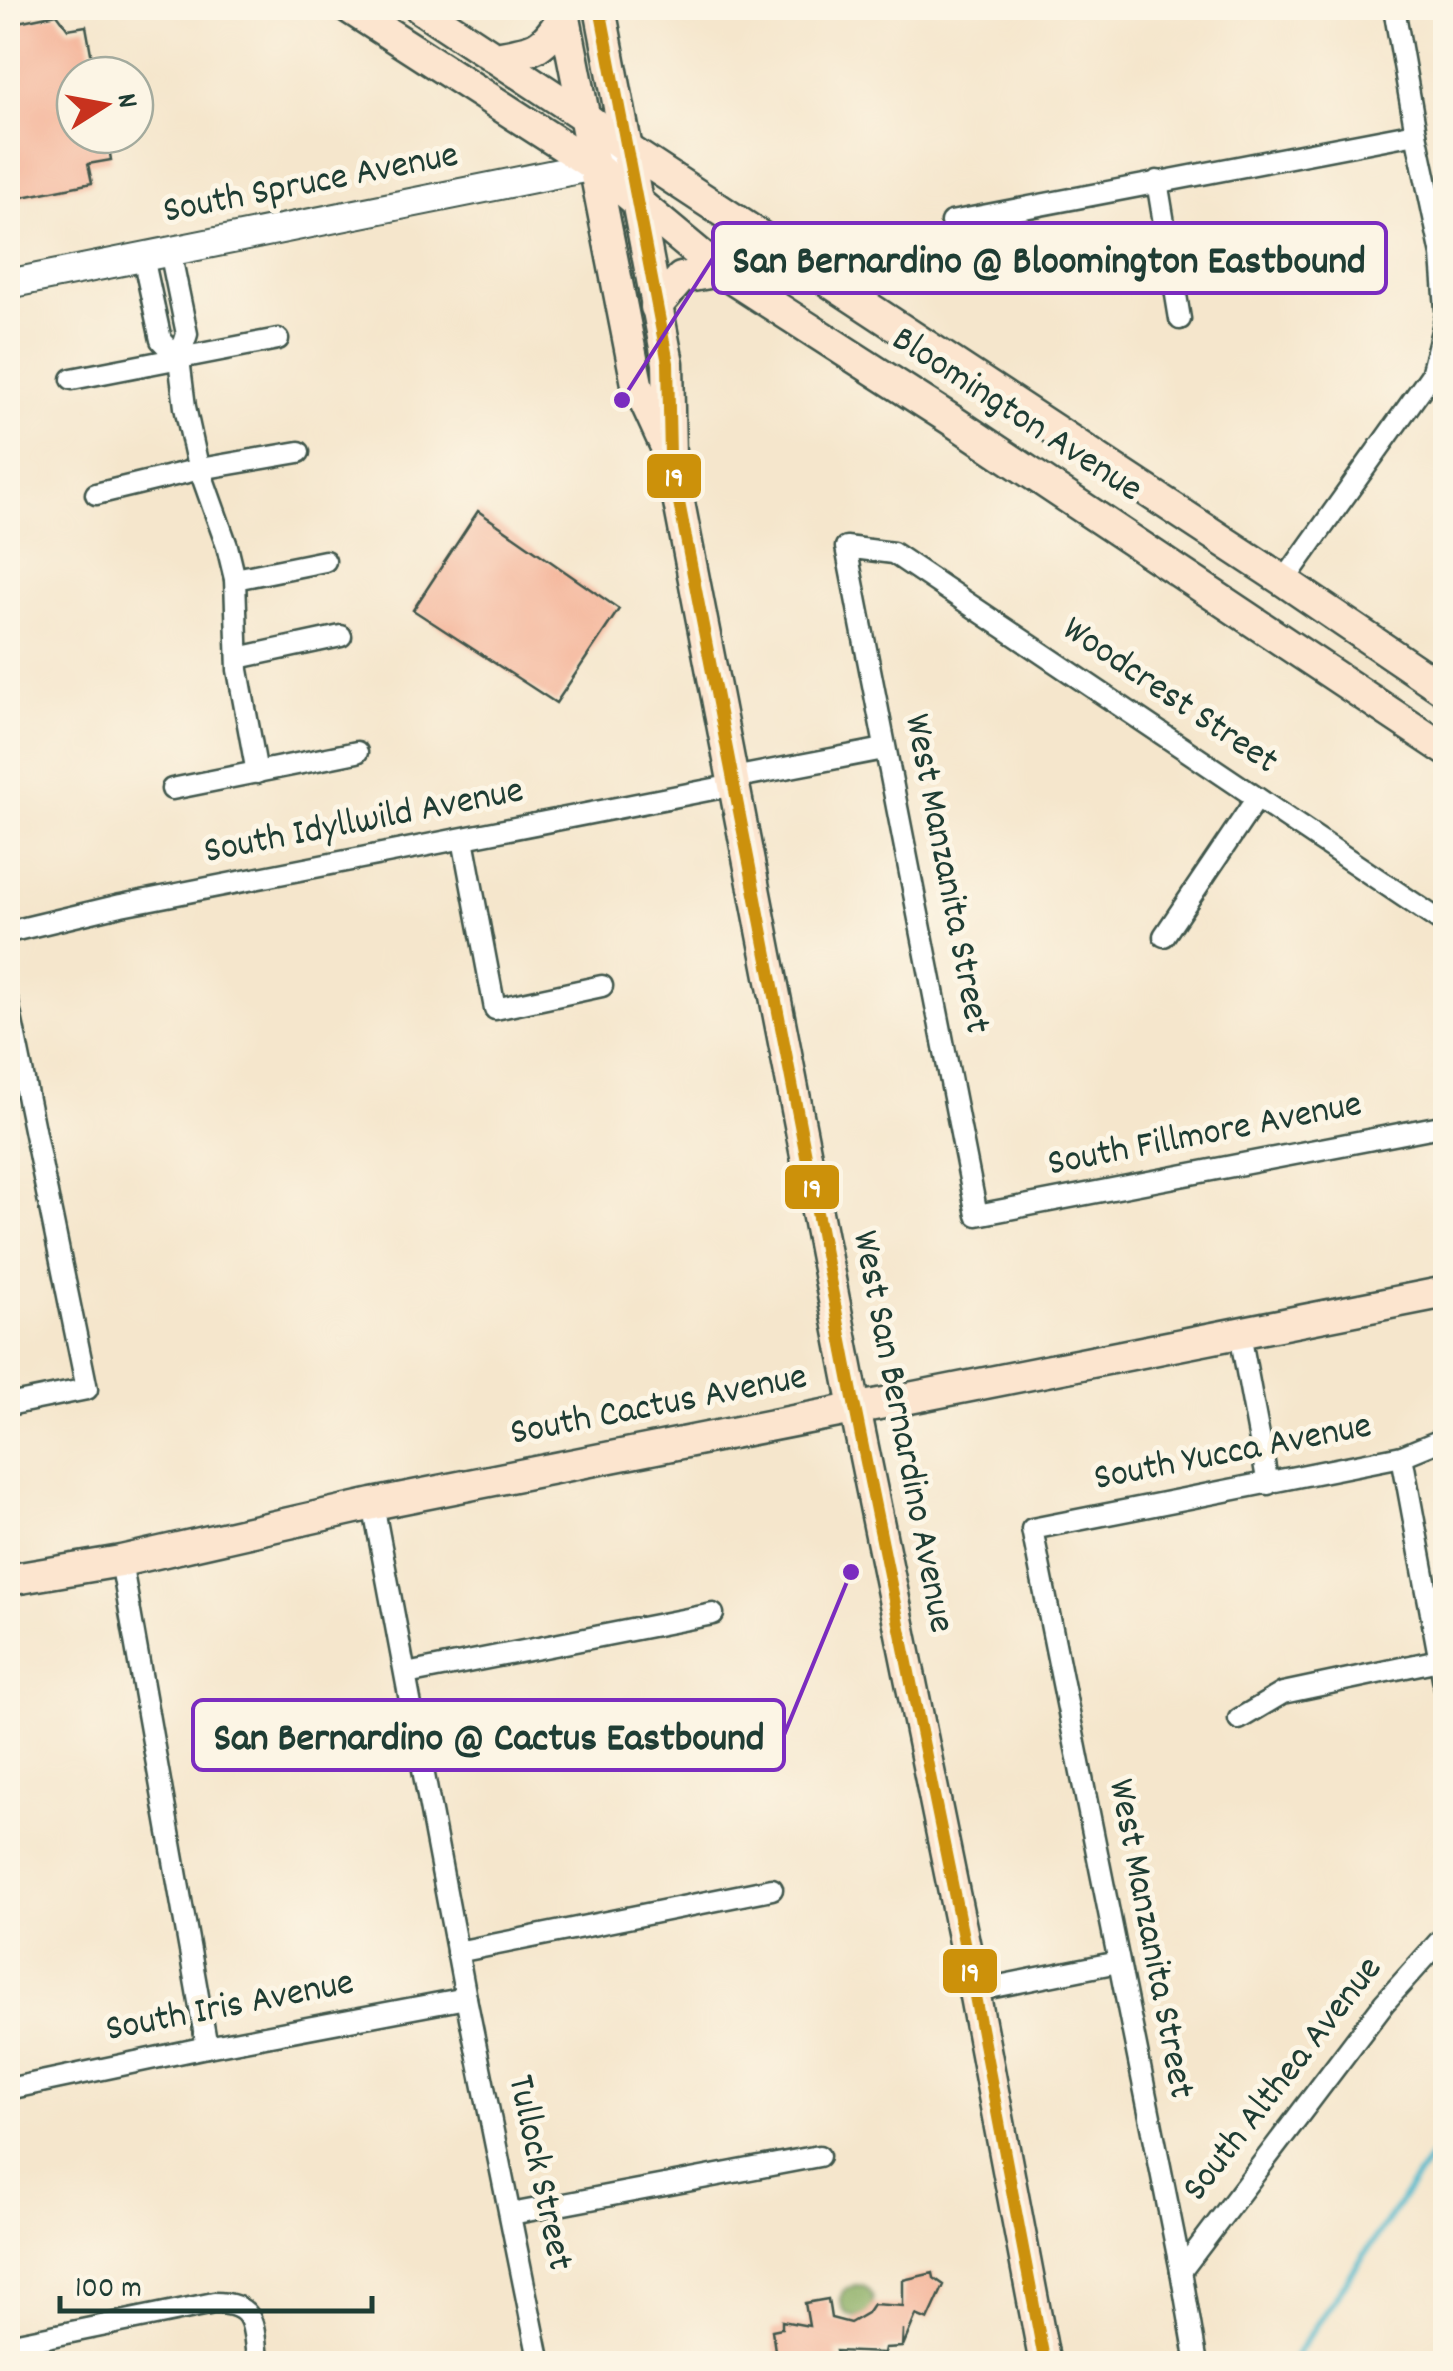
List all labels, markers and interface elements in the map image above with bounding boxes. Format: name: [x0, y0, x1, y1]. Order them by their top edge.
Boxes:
north arrow: [55, 55, 155, 155]
text: N: [104, 91, 146, 112]
street label: South Spruce Avenue: [159, 129, 463, 241]
callout: San Bernardino @ Bloomington Eastbound: [713, 223, 1386, 293]
text: San Bernardino @ Bloomington Eastbound: [732, 236, 1366, 293]
street label: Bloomington Avenue: [880, 314, 1152, 518]
line badge: 19: [645, 452, 703, 500]
text: 19: [665, 461, 683, 501]
street label: Woodcrest Street: [1050, 604, 1288, 790]
street label: West Manzanita Street: [887, 709, 1003, 1039]
street label: South Idyllwild Avenue: [200, 765, 528, 881]
street label: South Fillmore Avenue: [1043, 1079, 1367, 1193]
line badge: 19: [783, 1163, 841, 1211]
text: 19: [803, 1172, 821, 1212]
street label: West San Bernardino Avenue: [835, 1226, 967, 1638]
street label: South Cactus Avenue: [506, 1351, 812, 1463]
street label: South Yucca Avenue: [1090, 1400, 1376, 1508]
callout: San Bernardino @ Cactus Eastbound: [193, 1700, 784, 1770]
text: San Bernardino @ Cactus Eastbound: [214, 1713, 764, 1770]
street label: West Manzanita Street: [1091, 1774, 1207, 2104]
street label: South Althea Avenue: [1170, 1945, 1398, 2215]
line badge: 19: [941, 1947, 999, 1995]
text: 19: [961, 1956, 979, 1996]
street label: South Iris Avenue: [101, 1957, 359, 2059]
street label: Tullock Street: [490, 2070, 586, 2276]
scale bar: [60, 2251, 372, 2313]
text: 100 m: [75, 2269, 142, 2312]

